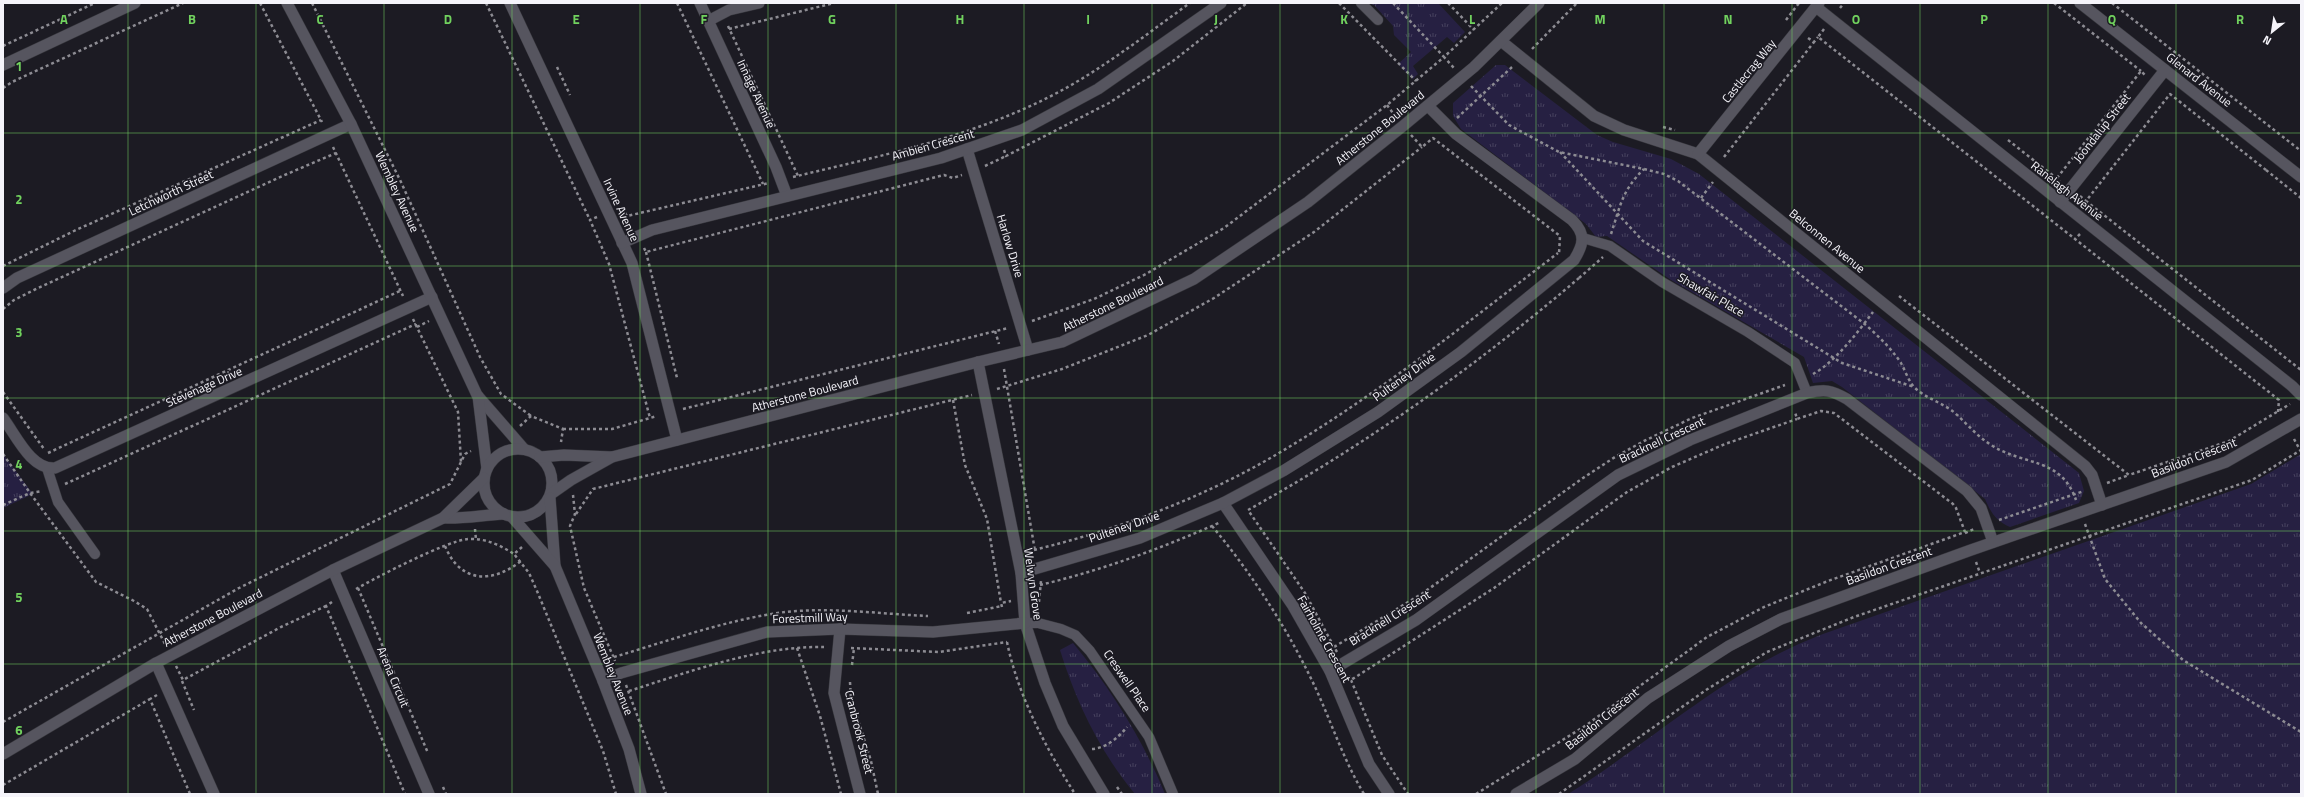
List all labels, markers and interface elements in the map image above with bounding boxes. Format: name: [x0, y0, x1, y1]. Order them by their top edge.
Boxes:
text: A: [60, 9, 68, 29]
text: B: [188, 9, 196, 29]
text: C: [316, 9, 324, 29]
text: D: [444, 9, 452, 29]
text: E: [572, 9, 580, 29]
text: F: [701, 9, 708, 29]
text: G: [828, 9, 836, 29]
text: H: [956, 9, 964, 29]
text: I: [1086, 9, 1090, 29]
text: J: [1214, 9, 1218, 29]
text: K: [1340, 9, 1348, 29]
text: L: [1469, 9, 1475, 29]
text: M: [1594, 9, 1606, 29]
text: N: [1723, 9, 1733, 29]
text: O: [1852, 9, 1860, 29]
text: P: [1980, 9, 1988, 29]
text: Q: [2108, 9, 2116, 29]
text: R: [2236, 9, 2244, 29]
north arrow: [2252, 12, 2292, 52]
text: N: [2260, 32, 2274, 49]
street label: Castlecrag Way: [1717, 34, 1781, 107]
street label: Glenard Avenue: [2162, 48, 2236, 111]
text: 1: [15, 56, 23, 76]
street label: Innage Avenue: [732, 56, 781, 131]
street label: Atherstone Boulevard: [1331, 86, 1428, 170]
street label: Joondalup Street: [2068, 88, 2135, 167]
street label: Ambien Crescent: [889, 123, 977, 165]
street label: Wembley Avenue: [370, 148, 425, 235]
street label: Ranelagh Avenue: [2027, 156, 2108, 225]
street label: Letchworth Street: [125, 164, 217, 220]
street label: Irvine Avenue: [598, 175, 644, 245]
text: 2: [15, 189, 23, 209]
street label: Belconnen Avenue: [1785, 204, 1870, 277]
street label: Harlow Drive: [992, 212, 1029, 280]
street label: Shawfair Place: [1674, 268, 1748, 321]
street label: Atherstone Boulevard: [1059, 271, 1166, 336]
text: 3: [15, 322, 23, 342]
street label: Pulteney Drive: [1368, 347, 1439, 406]
street label: Stevenage Drive: [163, 361, 245, 412]
street label: Atherstone Boulevard: [749, 370, 860, 417]
street label: Bracknell Crescent: [1616, 411, 1709, 468]
street label: Basildon Crescent: [2148, 432, 2240, 483]
text: 4: [15, 454, 23, 474]
street label: Pulteney Drive: [1086, 506, 1162, 547]
street label: Basildon Crescent: [1843, 541, 1935, 590]
street label: Welwyn Grove: [1019, 547, 1048, 621]
street label: Atherstone Boulevard: [160, 583, 266, 652]
street label: Bracknell Crescent: [1345, 584, 1435, 650]
text: 5: [15, 587, 23, 607]
street label: Fairholme Crescent: [1293, 592, 1357, 686]
street label: Forestmill Way: [772, 607, 848, 628]
street label: Wembley Avenue: [588, 630, 639, 718]
street label: Arena Circuit: [372, 644, 415, 711]
street label: Creswell Place: [1099, 646, 1156, 716]
street label: Basildon Crescent: [1561, 682, 1643, 754]
street label: Cranbrook Street: [840, 688, 879, 776]
text: 6: [15, 720, 23, 740]

